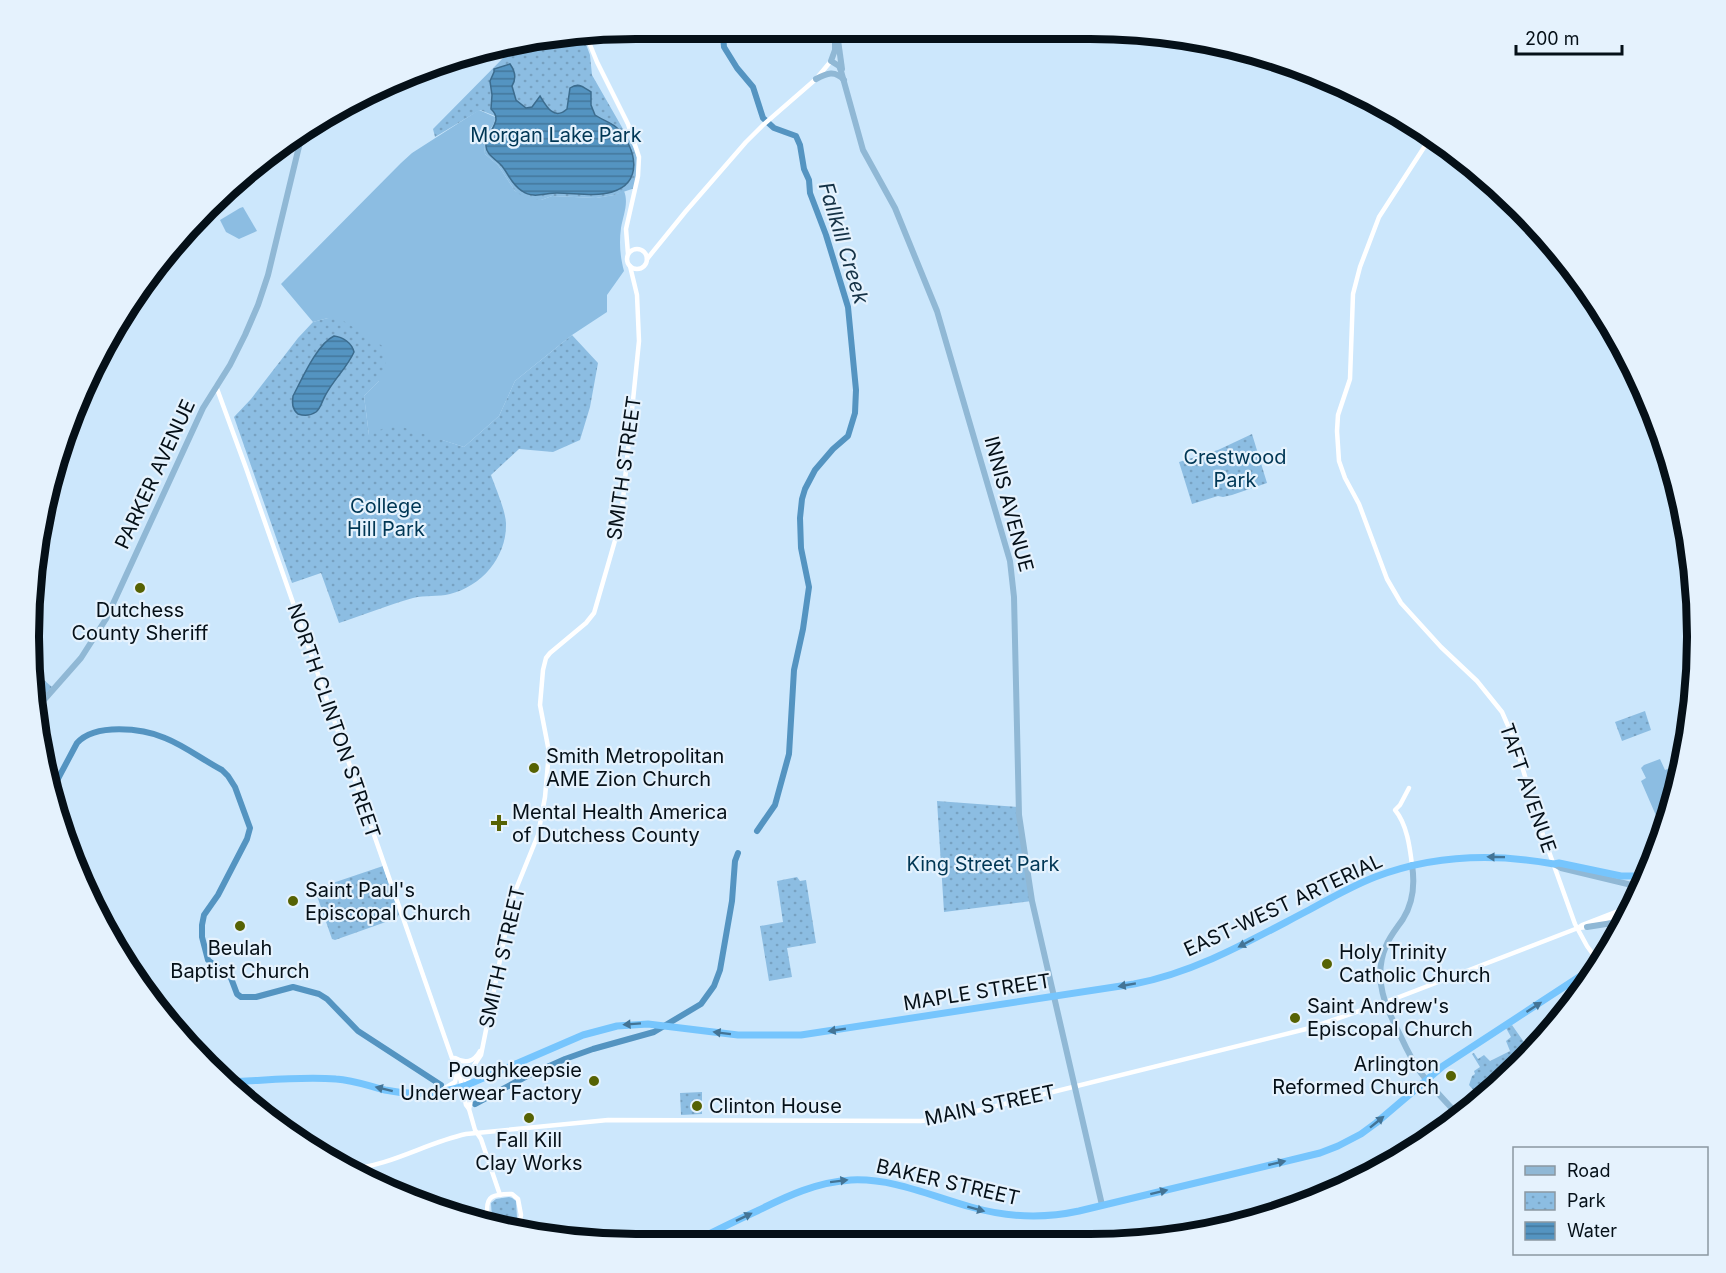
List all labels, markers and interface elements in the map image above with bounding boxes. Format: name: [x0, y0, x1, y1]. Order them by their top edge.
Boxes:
scale bar: [1516, 18, 1622, 56]
text: 200 m: [1525, 28, 1580, 49]
park label: Morgan Lake Park: [470, 123, 642, 147]
water label: Fallkill Creek: [814, 179, 875, 307]
street label: SMITH STREET: [602, 394, 646, 542]
street label: PARKER AVENUE: [110, 395, 200, 553]
street label: INNIS AVENUE: [979, 433, 1039, 575]
park label: Crestwood Park: [1183, 445, 1287, 492]
park label: College Hill Park: [347, 494, 425, 541]
marker: Dutchess County Sheriff: [133, 581, 147, 595]
place label: Dutchess County Sheriff: [71, 598, 209, 645]
street label: NORTH CLINTON STREET: [282, 600, 386, 842]
street label: TAFT AVENUE: [1495, 720, 1561, 856]
place label: Smith Metropolitan AME Zion Church: [546, 744, 724, 791]
marker: Smith Metropolitan AME Zion Church: [527, 761, 541, 775]
place label: Mental Health America of Dutchess County: [512, 800, 727, 847]
marker: Mental Health America of Dutchess County: [490, 814, 508, 832]
street label: EAST-WEST ARTERIAL: [1180, 848, 1386, 962]
park label: King Street Park: [906, 852, 1060, 876]
one-way arrow: [1487, 852, 1506, 862]
place label: Saint Paul's Episcopal Church: [305, 878, 471, 925]
street label: SMITH STREET: [474, 884, 530, 1030]
marker: Saint Paul's Episcopal Church: [286, 894, 300, 908]
marker: Beulah Baptist Church: [233, 919, 247, 933]
place label: Beulah Baptist Church: [170, 936, 310, 983]
one-way arrow: [1237, 939, 1254, 948]
place label: Holy Trinity Catholic Church: [1339, 940, 1491, 987]
marker: Holy Trinity Catholic Church: [1320, 957, 1334, 971]
street label: MAPLE STREET: [901, 968, 1053, 1016]
one-way arrow: [1117, 981, 1136, 990]
place label: Saint Andrew's Episcopal Church: [1307, 994, 1473, 1041]
one-way arrow: [1526, 1001, 1542, 1012]
marker: Saint Andrew's Episcopal Church: [1288, 1011, 1302, 1025]
one-way arrow: [623, 1019, 642, 1029]
one-way arrow: [827, 1026, 846, 1035]
one-way arrow: [712, 1028, 731, 1038]
place label: Arlington Reformed Church: [1272, 1052, 1439, 1099]
place label: Poughkeepsie Underwear Factory: [400, 1058, 582, 1105]
marker: Arlington Reformed Church: [1444, 1069, 1458, 1083]
marker: Poughkeepsie Underwear Factory: [587, 1074, 601, 1088]
street label: MAIN STREET: [922, 1079, 1058, 1131]
one-way arrow: [375, 1083, 393, 1093]
place label: Clinton House: [709, 1094, 842, 1118]
marker: Clinton House: [690, 1099, 704, 1113]
marker: Fall Kill Clay Works: [522, 1111, 536, 1125]
one-way arrow: [1369, 1116, 1385, 1129]
place label: Fall Kill Clay Works: [475, 1128, 583, 1175]
legend: [1513, 1147, 1708, 1255]
street label: BAKER STREET: [874, 1154, 1022, 1210]
one-way arrow: [1267, 1158, 1286, 1168]
text: Road: [1567, 1160, 1610, 1181]
one-way arrow: [830, 1177, 849, 1186]
one-way arrow: [1150, 1186, 1168, 1196]
text: Park: [1567, 1190, 1606, 1211]
one-way arrow: [967, 1204, 985, 1214]
one-way arrow: [735, 1213, 752, 1222]
text: Water: [1567, 1220, 1617, 1241]

